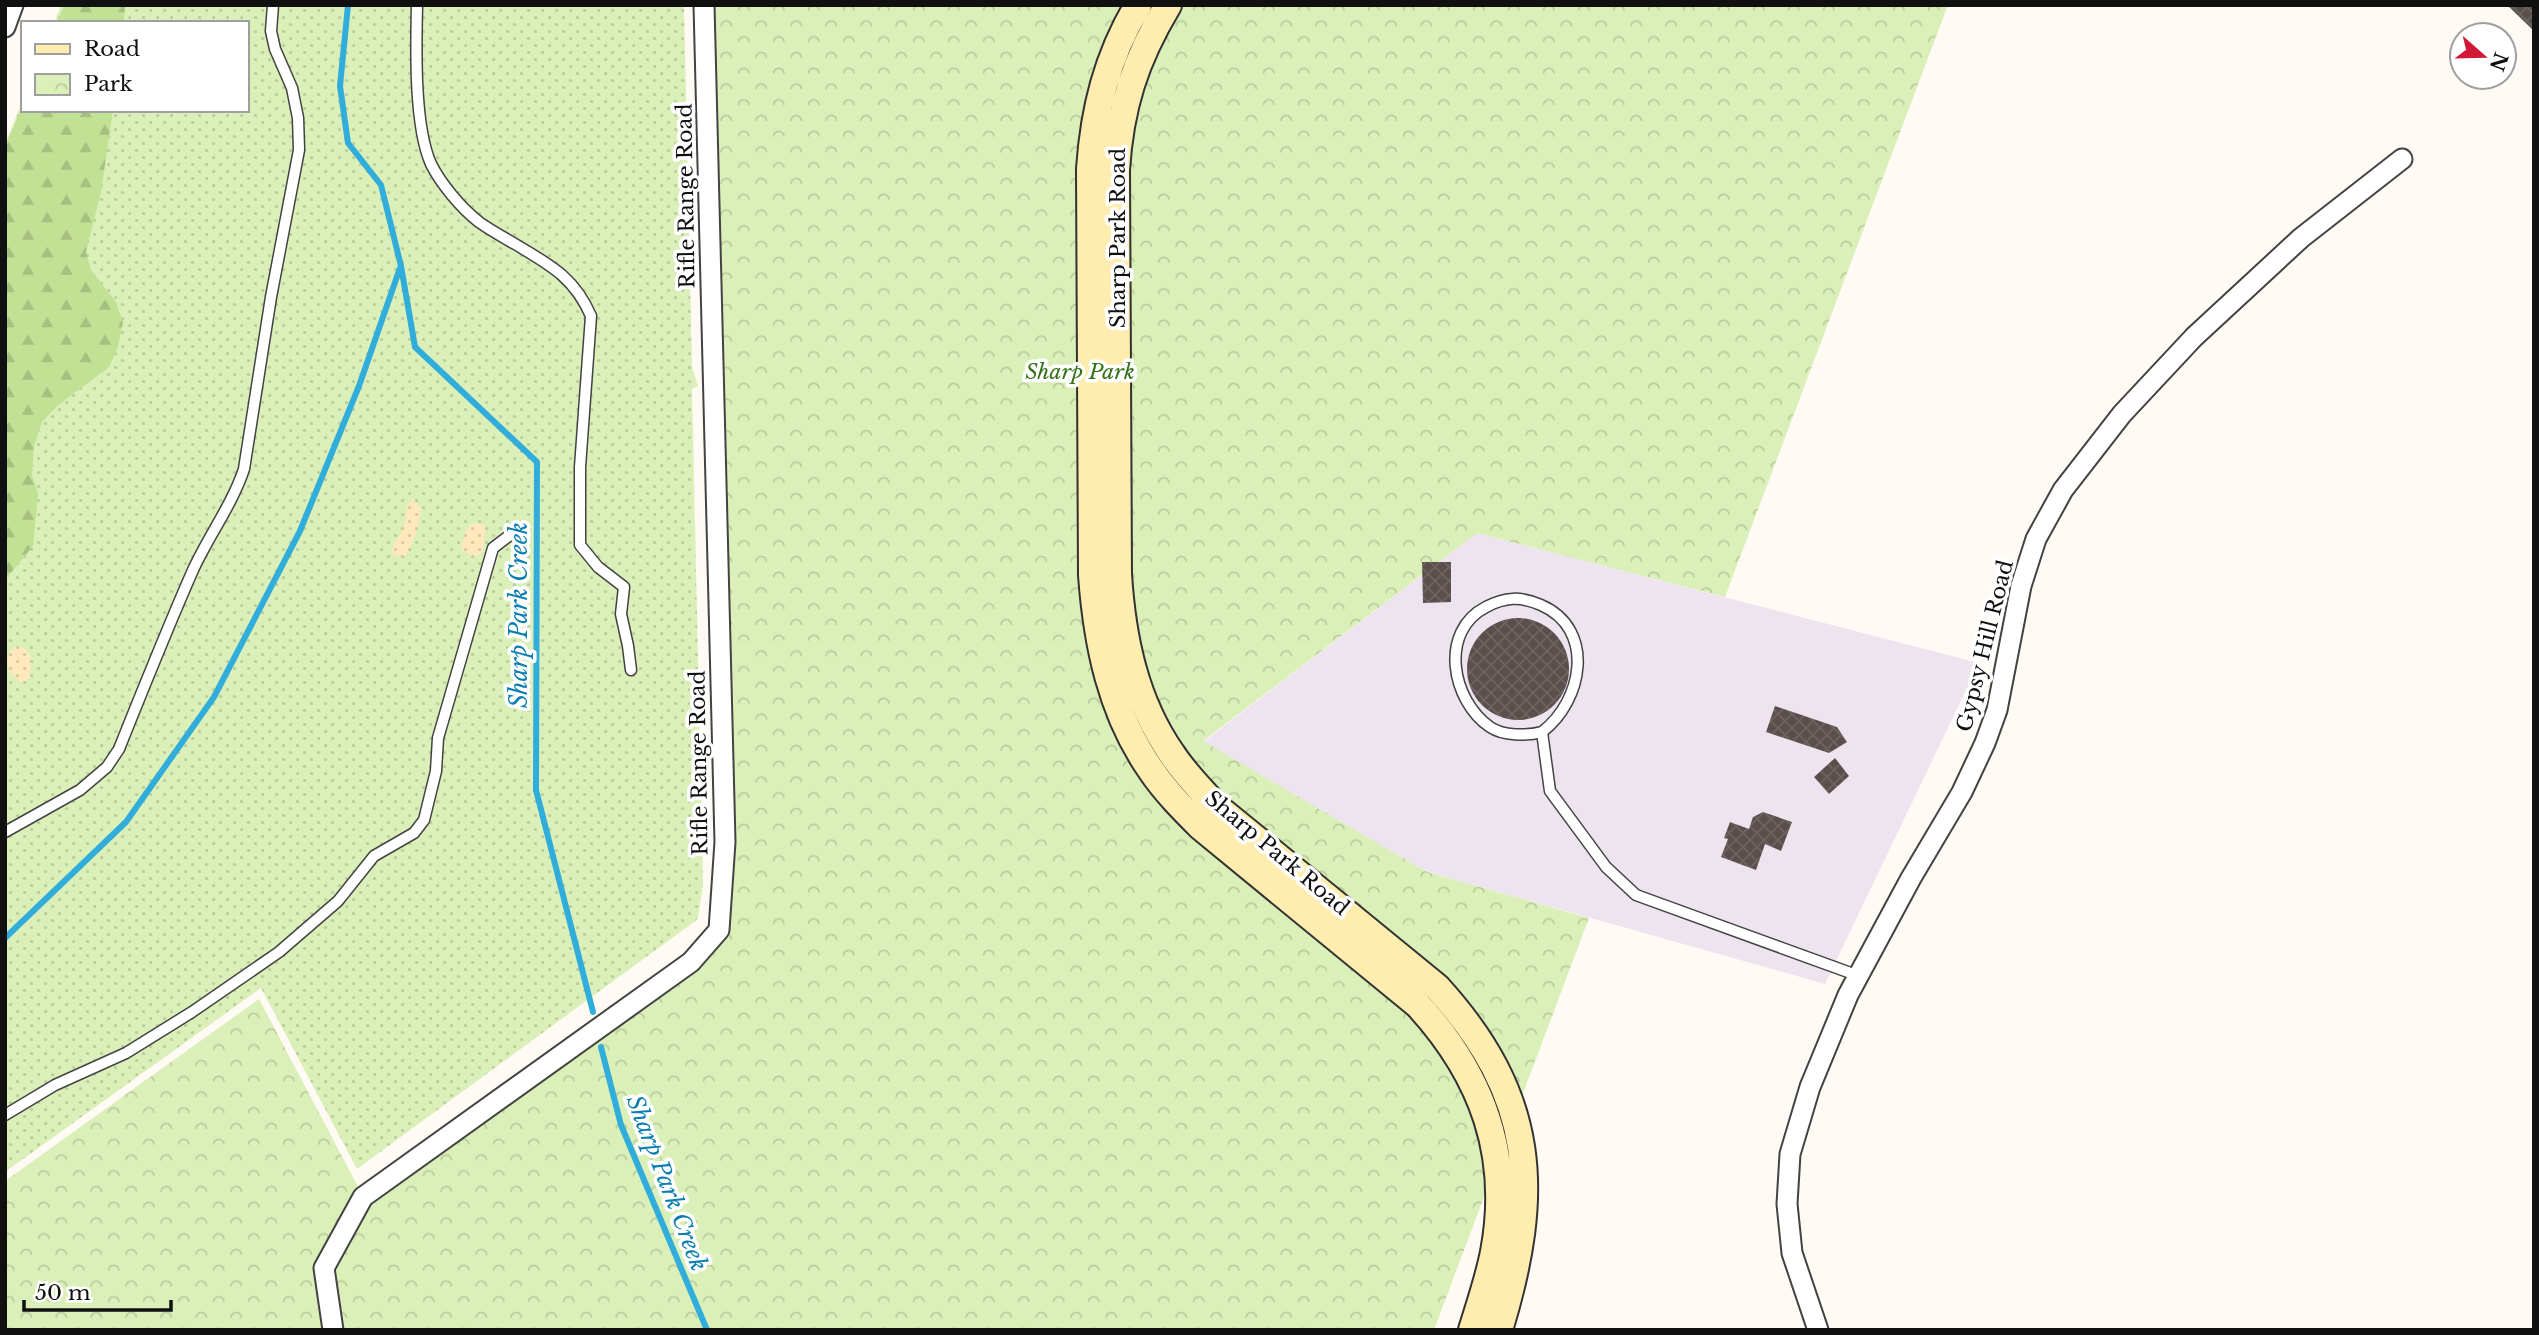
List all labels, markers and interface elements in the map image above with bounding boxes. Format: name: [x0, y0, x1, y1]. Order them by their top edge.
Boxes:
legend: [21, 21, 248, 112]
north arrow: [2448, 21, 2518, 91]
text: Road: [84, 36, 140, 62]
text: N: [2485, 49, 2512, 74]
text: Park: [84, 71, 133, 97]
street label: Rifle Range Road: [671, 103, 701, 289]
street label: Sharp Park Road: [1105, 148, 1131, 328]
park label: Sharp Park: [1025, 359, 1135, 385]
water label: Sharp Park Creek: [505, 522, 533, 708]
street label: Gypsy Hill Road: [1951, 557, 2019, 735]
street label: Rifle Range Road: [684, 670, 714, 856]
street label: Sharp Park Road: [1200, 785, 1354, 921]
water label: Sharp Park Creek: [621, 1091, 713, 1275]
scale bar: [24, 1268, 172, 1312]
text: 50 m: [35, 1280, 91, 1306]

